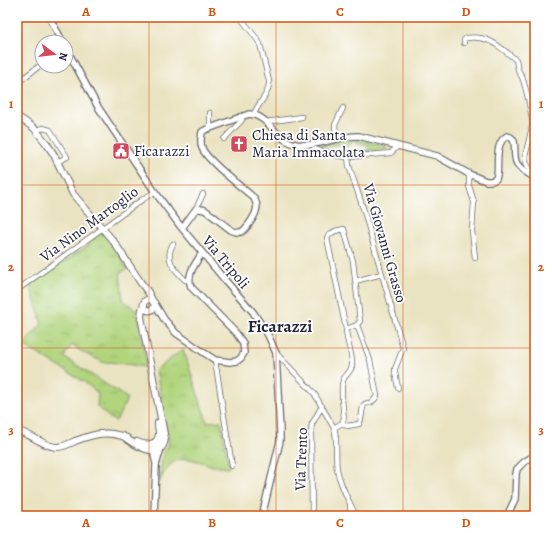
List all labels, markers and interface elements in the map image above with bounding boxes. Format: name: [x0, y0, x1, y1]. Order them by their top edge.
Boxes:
text: A: [81, 3, 91, 20]
text: B: [208, 3, 216, 20]
text: C: [336, 3, 344, 20]
text: D: [461, 3, 471, 20]
north arrow: [34, 34, 74, 74]
text: N: [55, 51, 71, 62]
text: 1: [9, 95, 14, 112]
text: 1: [539, 95, 544, 112]
place label: Chiesa di Santa Maria Immacolata: [252, 125, 365, 162]
church icon: Chiesa di Santa Maria Immacolata: [229, 134, 249, 154]
public building icon: Ficarazzi: [111, 141, 131, 161]
place label: Ficarazzi: [134, 141, 189, 161]
street label: Via Giovanni Grasso: [358, 180, 412, 305]
street label: Via Nino Martoglio: [35, 182, 142, 267]
street label: Via Tripoli: [197, 230, 254, 293]
text: 2: [8, 258, 15, 275]
text: 2: [538, 258, 545, 275]
district label: Ficarazzi: [248, 315, 312, 338]
text: 3: [8, 421, 14, 438]
text: 3: [538, 421, 544, 438]
street label: Via Trento: [290, 427, 312, 492]
text: A: [81, 514, 91, 531]
text: B: [208, 514, 216, 531]
text: C: [336, 514, 344, 531]
text: D: [461, 514, 471, 531]

